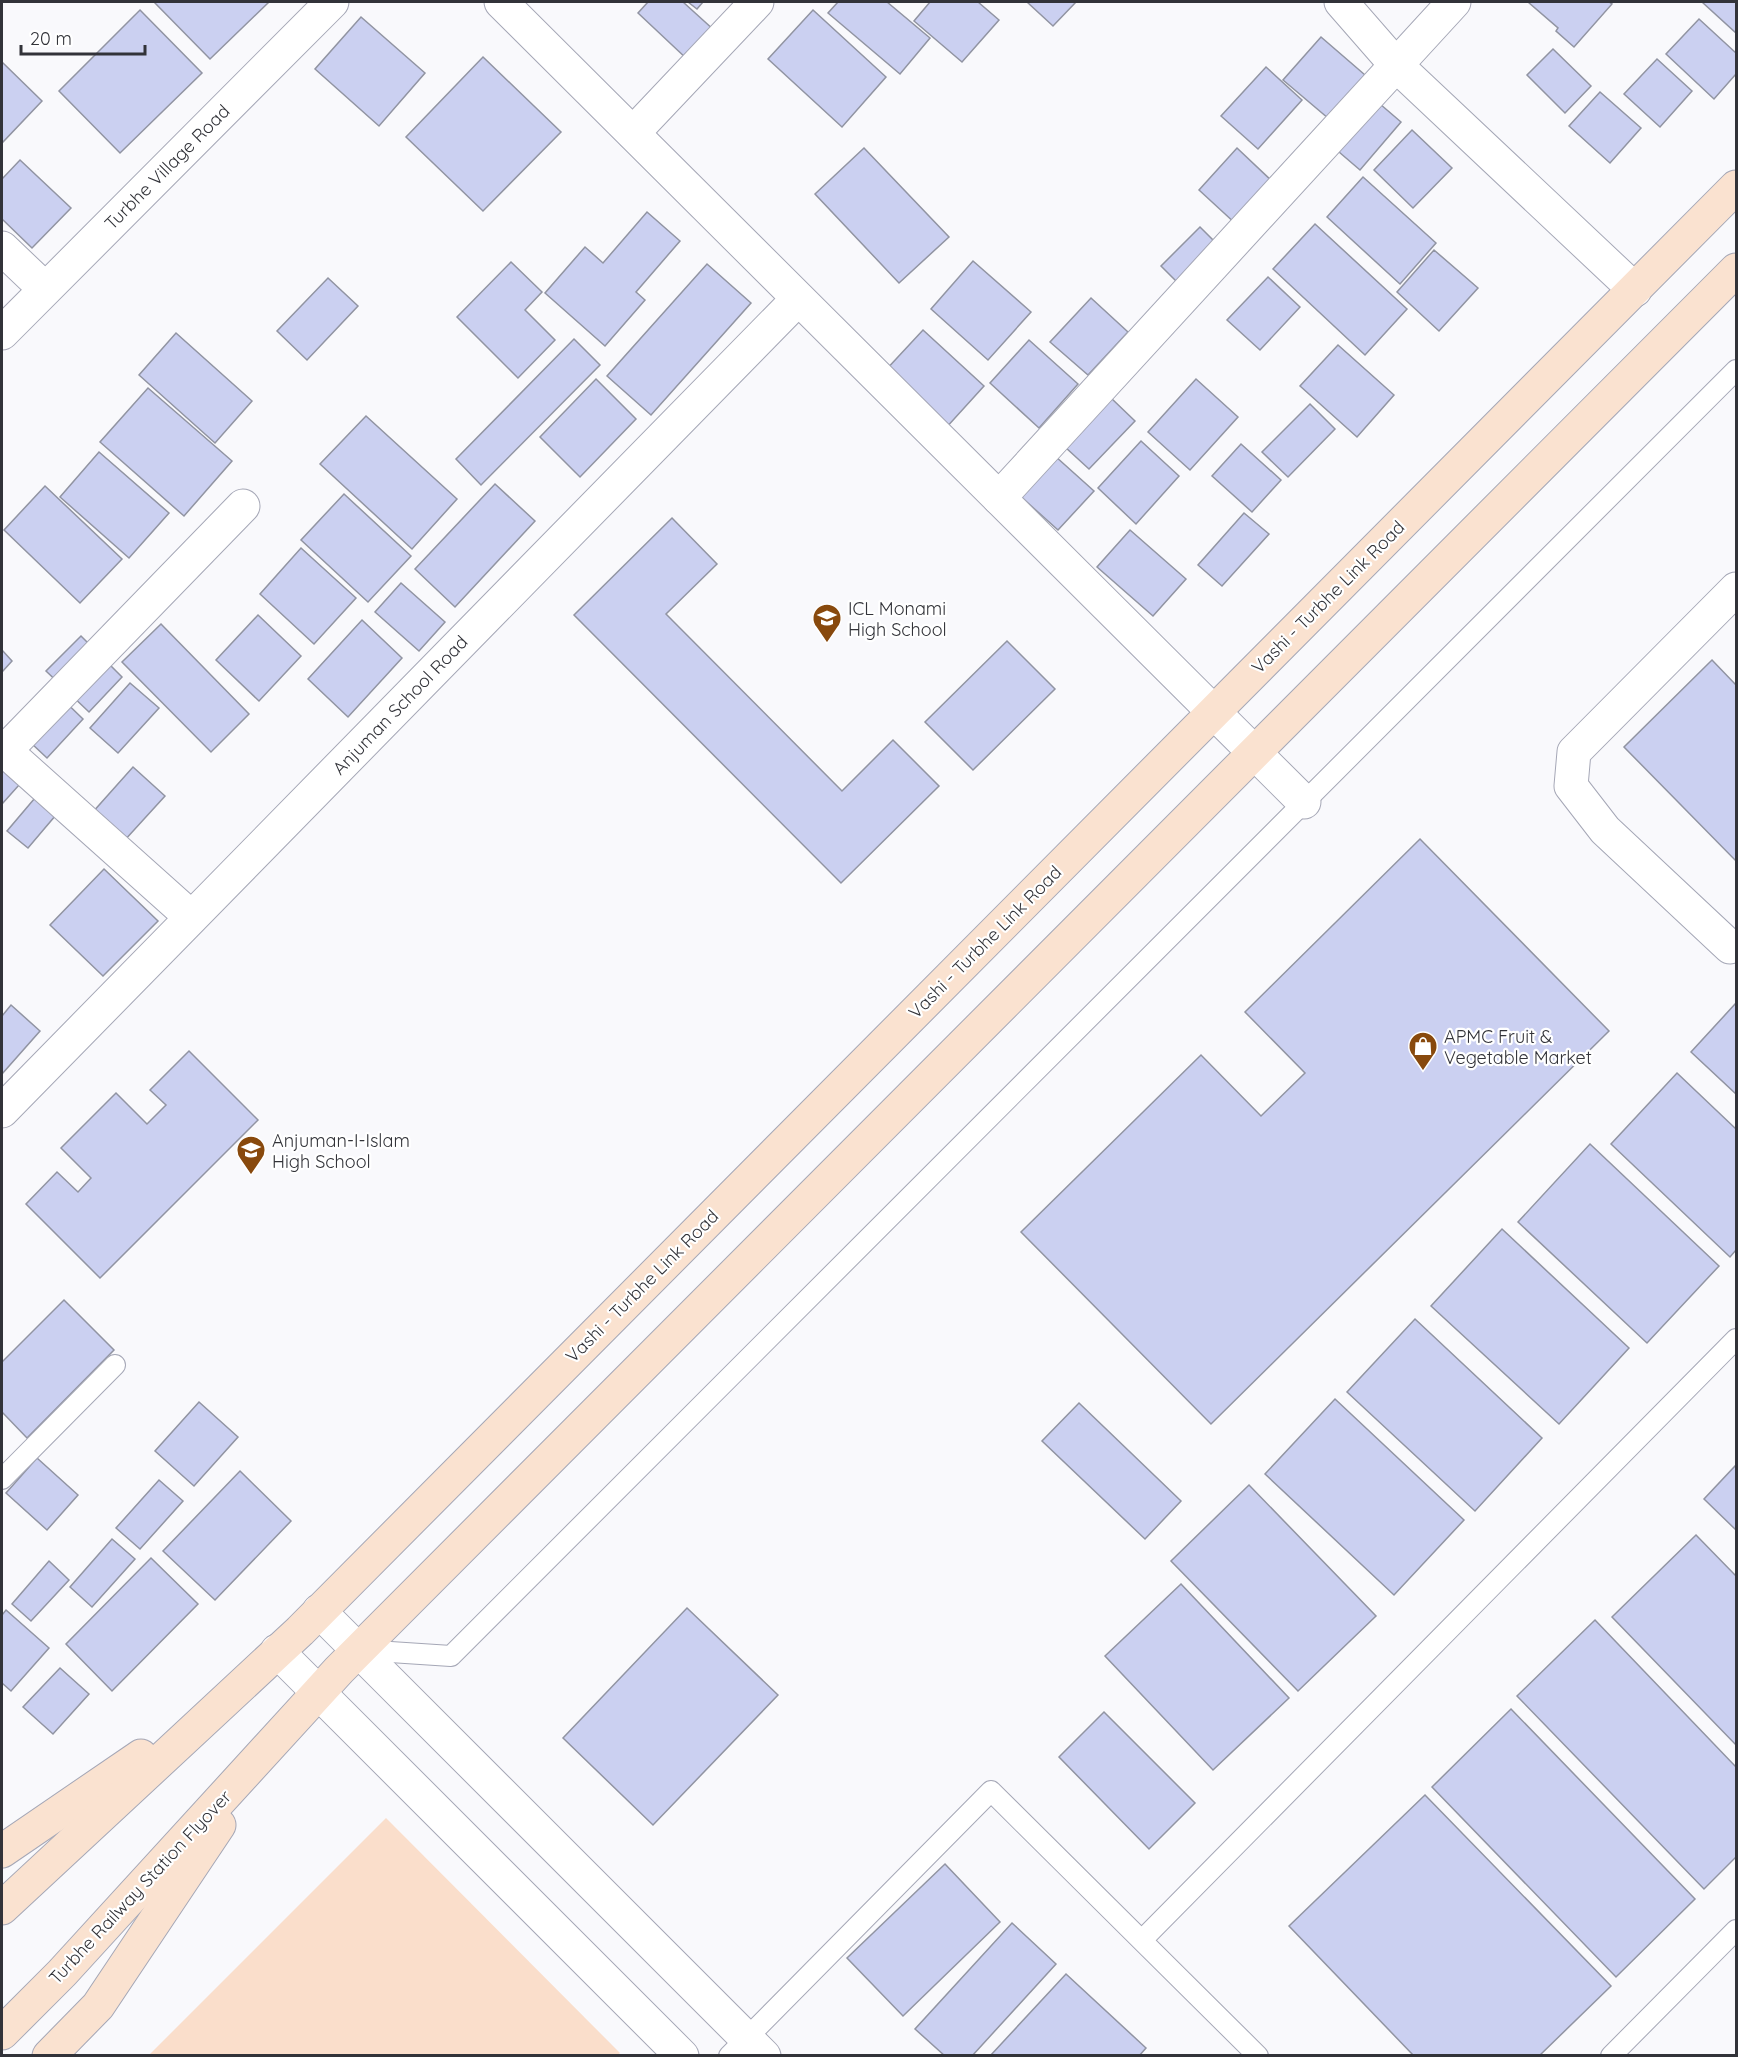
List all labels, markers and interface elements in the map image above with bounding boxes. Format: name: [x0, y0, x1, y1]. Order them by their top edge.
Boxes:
scale bar: [21, 18, 146, 56]
text: 20 m: [30, 27, 72, 50]
street label: Turbhe Village Road: [100, 100, 234, 234]
street label: Vashi - Turbhe Link Road: [1247, 516, 1409, 678]
place label: ICL Monami High School: [848, 597, 947, 641]
school or university icon: ICL Monami High School: [811, 602, 843, 644]
street label: Anjuman School Road: [327, 631, 473, 779]
street label: Vashi - Turbhe Link Road: [904, 861, 1066, 1023]
place label: APMC Fruit & Vegetable Market: [1444, 1025, 1592, 1069]
shop icon: APMC Fruit & Vegetable Market: [1407, 1030, 1439, 1072]
place label: Anjuman-I-Islam High School: [272, 1129, 410, 1173]
school or university icon: Anjuman-I-Islam High School: [235, 1134, 267, 1176]
street label: Vashi - Turbhe Link Road: [561, 1205, 723, 1367]
street label: Turbhe Railway Station Flyover: [44, 1785, 236, 1989]

